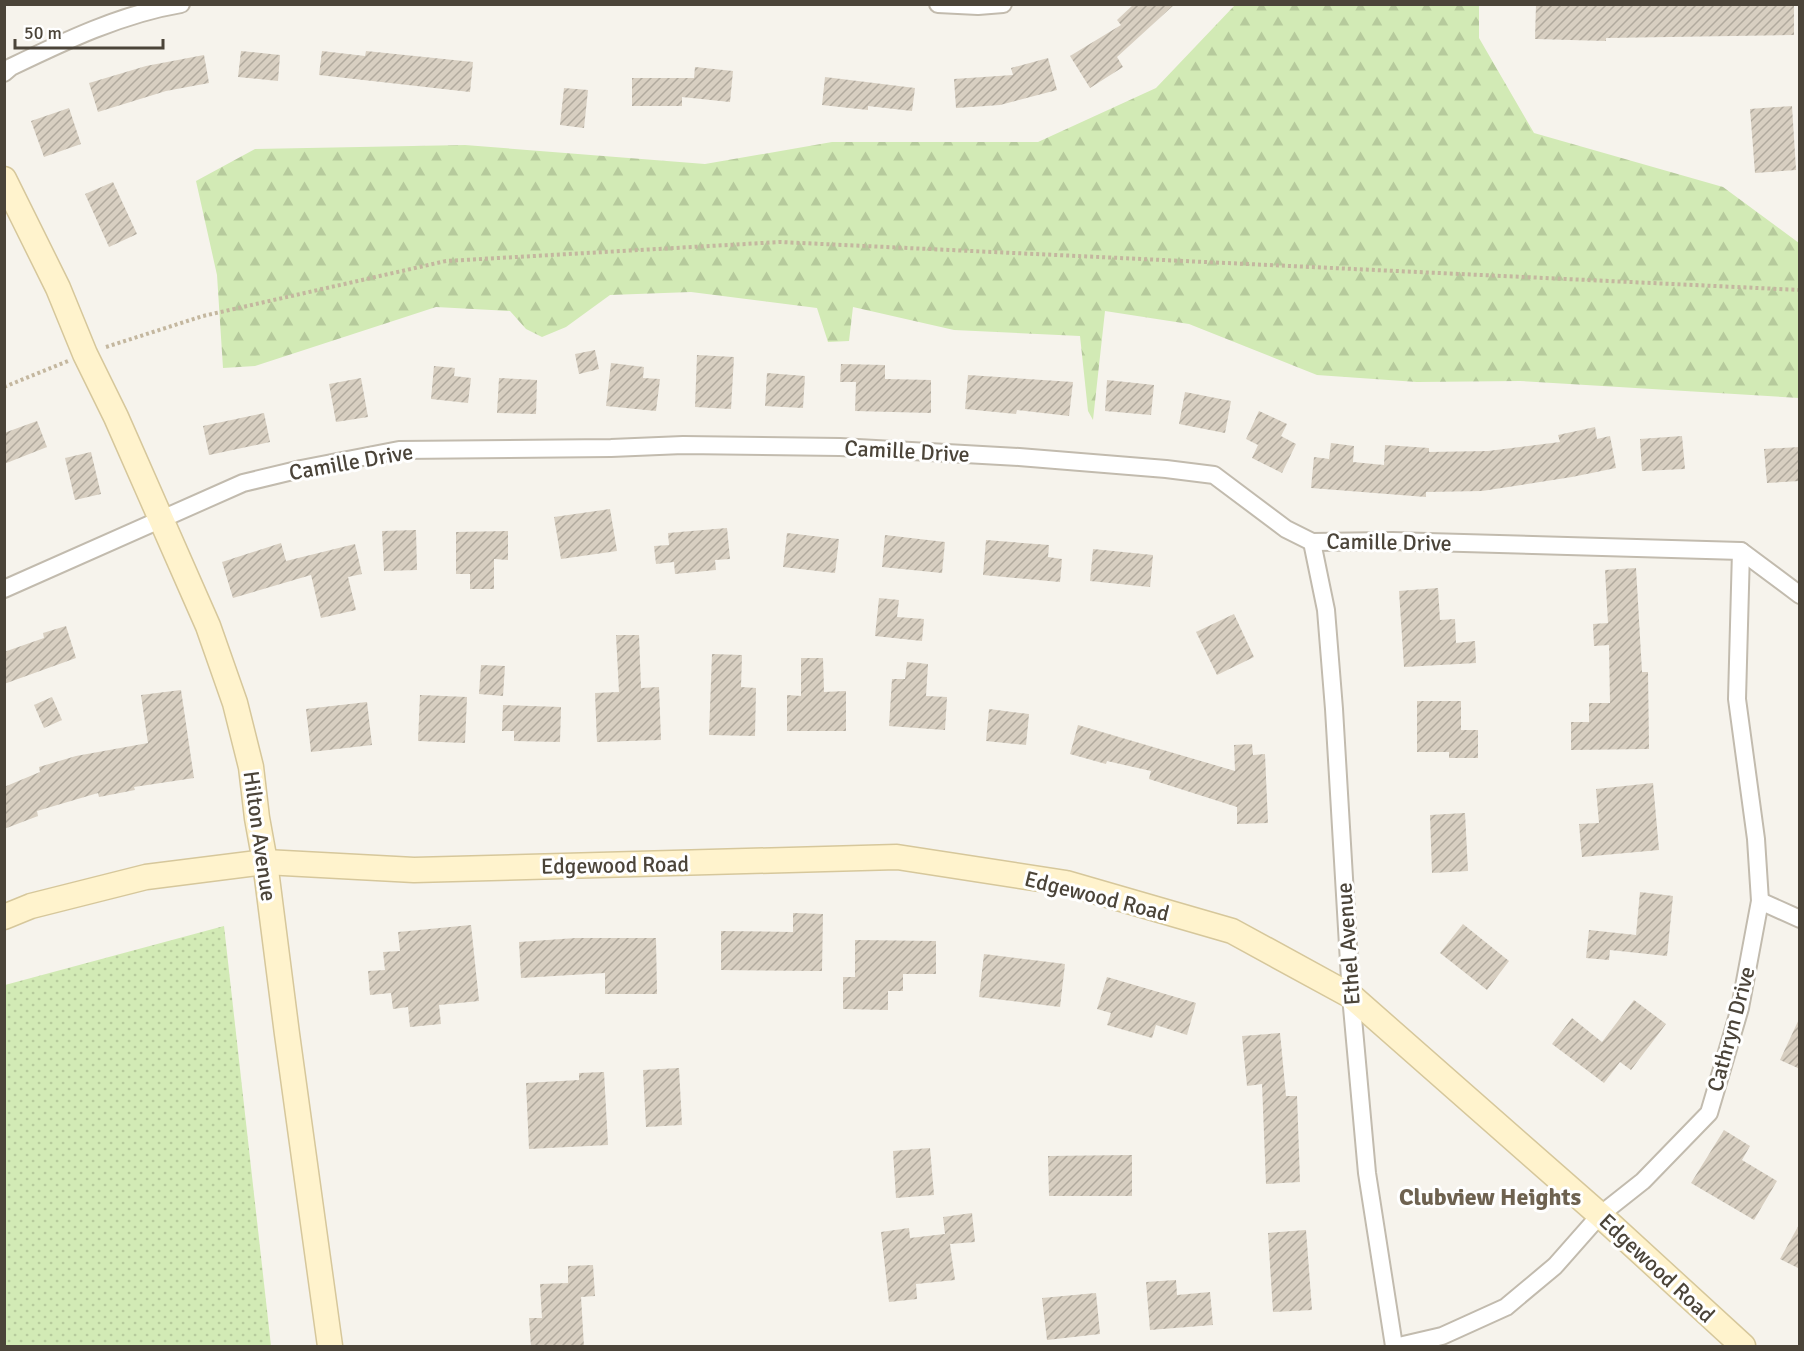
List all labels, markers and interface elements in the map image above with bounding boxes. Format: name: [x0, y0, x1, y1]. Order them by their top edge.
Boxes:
scale bar: [15, 12, 164, 50]
text: 50 m: [24, 22, 62, 44]
street label: Camille Drive: [844, 434, 970, 468]
street label: Camille Drive: [287, 438, 415, 486]
street label: Camille Drive: [1326, 527, 1452, 557]
street label: Hilton Avenue: [237, 769, 283, 903]
street label: Edgewood Road: [541, 850, 689, 880]
street label: Edgewood Road: [1022, 865, 1172, 927]
street label: Ethel Avenue: [1330, 882, 1366, 1006]
street label: Cathryn Drive: [1701, 963, 1761, 1095]
district label: Clubview Heights: [1399, 1182, 1581, 1212]
street label: Edgewood Road: [1594, 1208, 1720, 1328]

